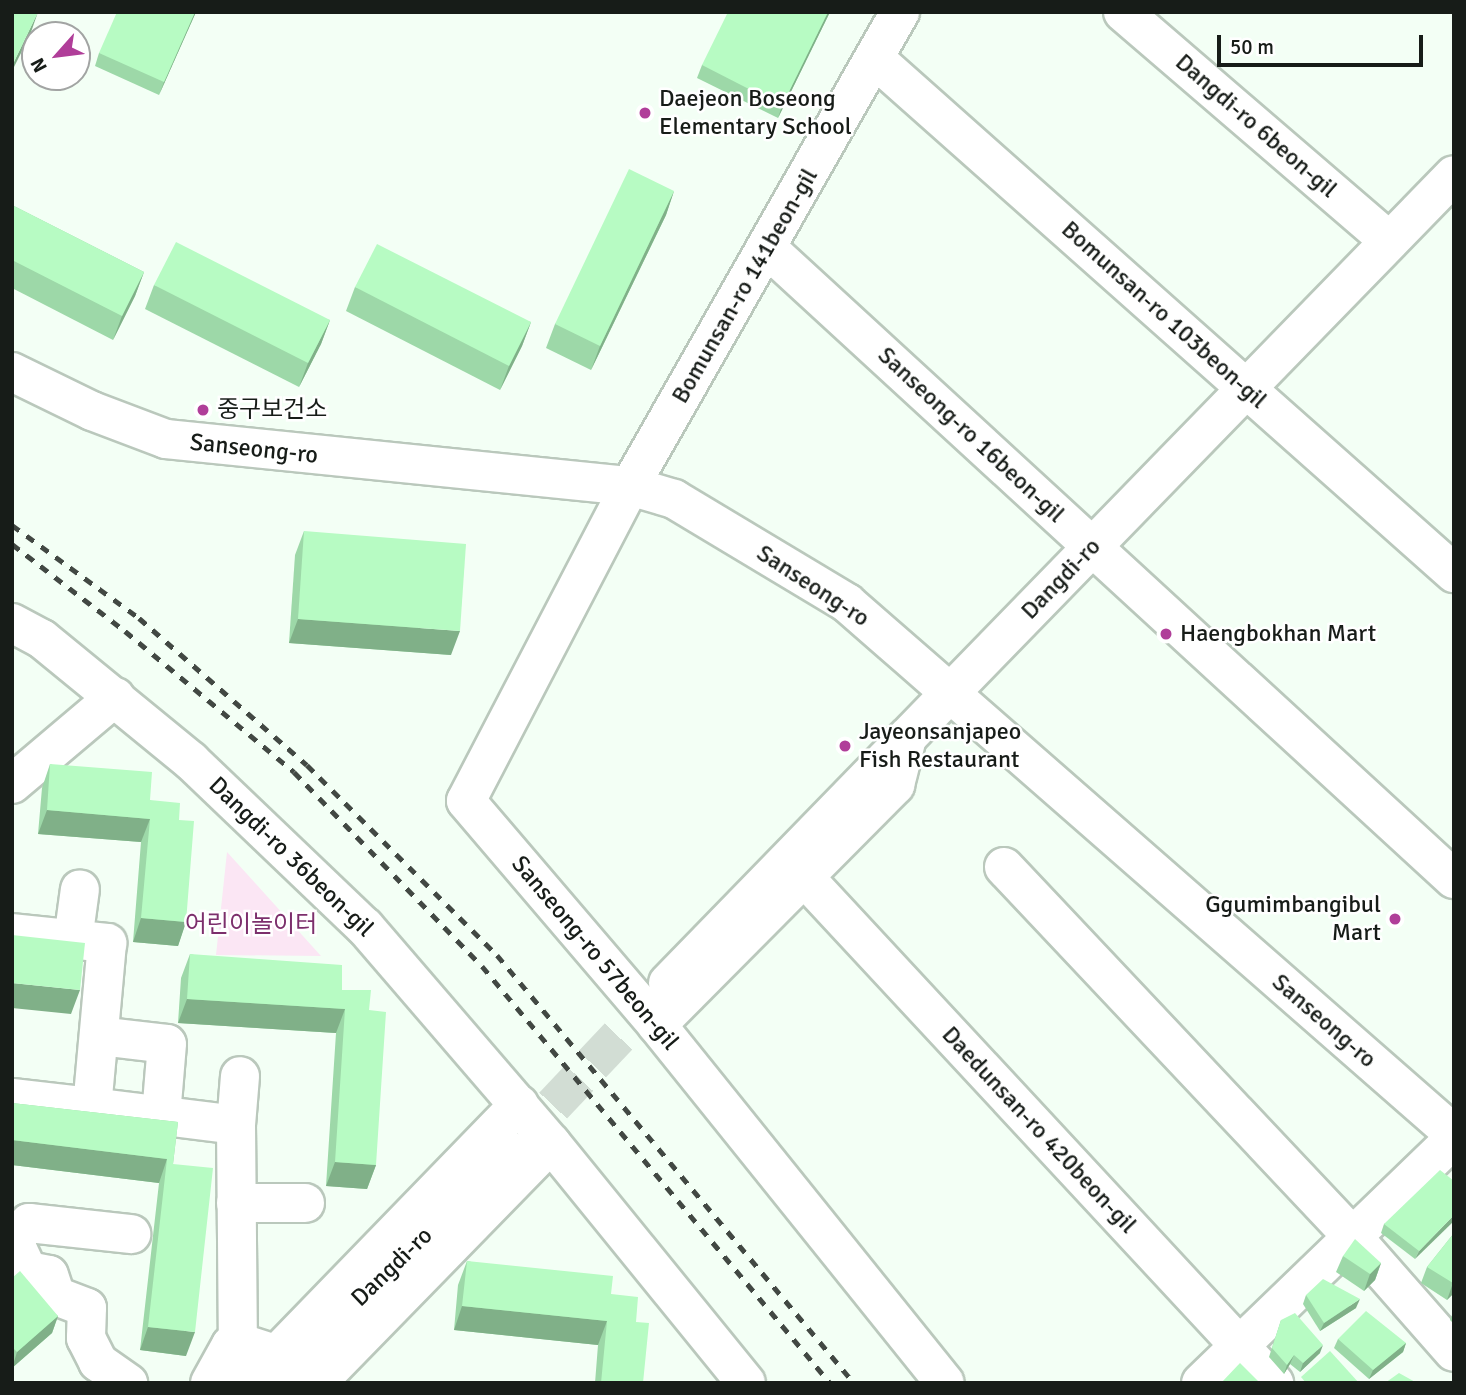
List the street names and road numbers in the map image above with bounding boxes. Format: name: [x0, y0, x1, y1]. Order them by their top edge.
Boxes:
street label: Dangdi-ro 6beon-gil: [1169, 48, 1343, 204]
street label: Bomunsan-ro 141beon-gil: [666, 163, 824, 409]
street label: Bomunsan-ro 103beon-gil: [1055, 215, 1273, 415]
street label: Sanseong-ro 16beon-gil: [872, 341, 1070, 529]
street label: Sanseong-ro: [189, 428, 319, 470]
street label: Dangdi-ro: [1015, 532, 1107, 626]
street label: Sanseong-ro: [751, 539, 875, 633]
street label: Dangdi-ro 36beon-gil: [203, 771, 379, 943]
street label: Sanseong-ro 57beon-gil: [505, 850, 685, 1056]
street label: Sanseong-ro: [1266, 968, 1382, 1074]
street label: Daedunsan-ro 420beon-gil: [936, 1021, 1142, 1239]
street label: Dangdi-ro: [345, 1221, 439, 1313]

